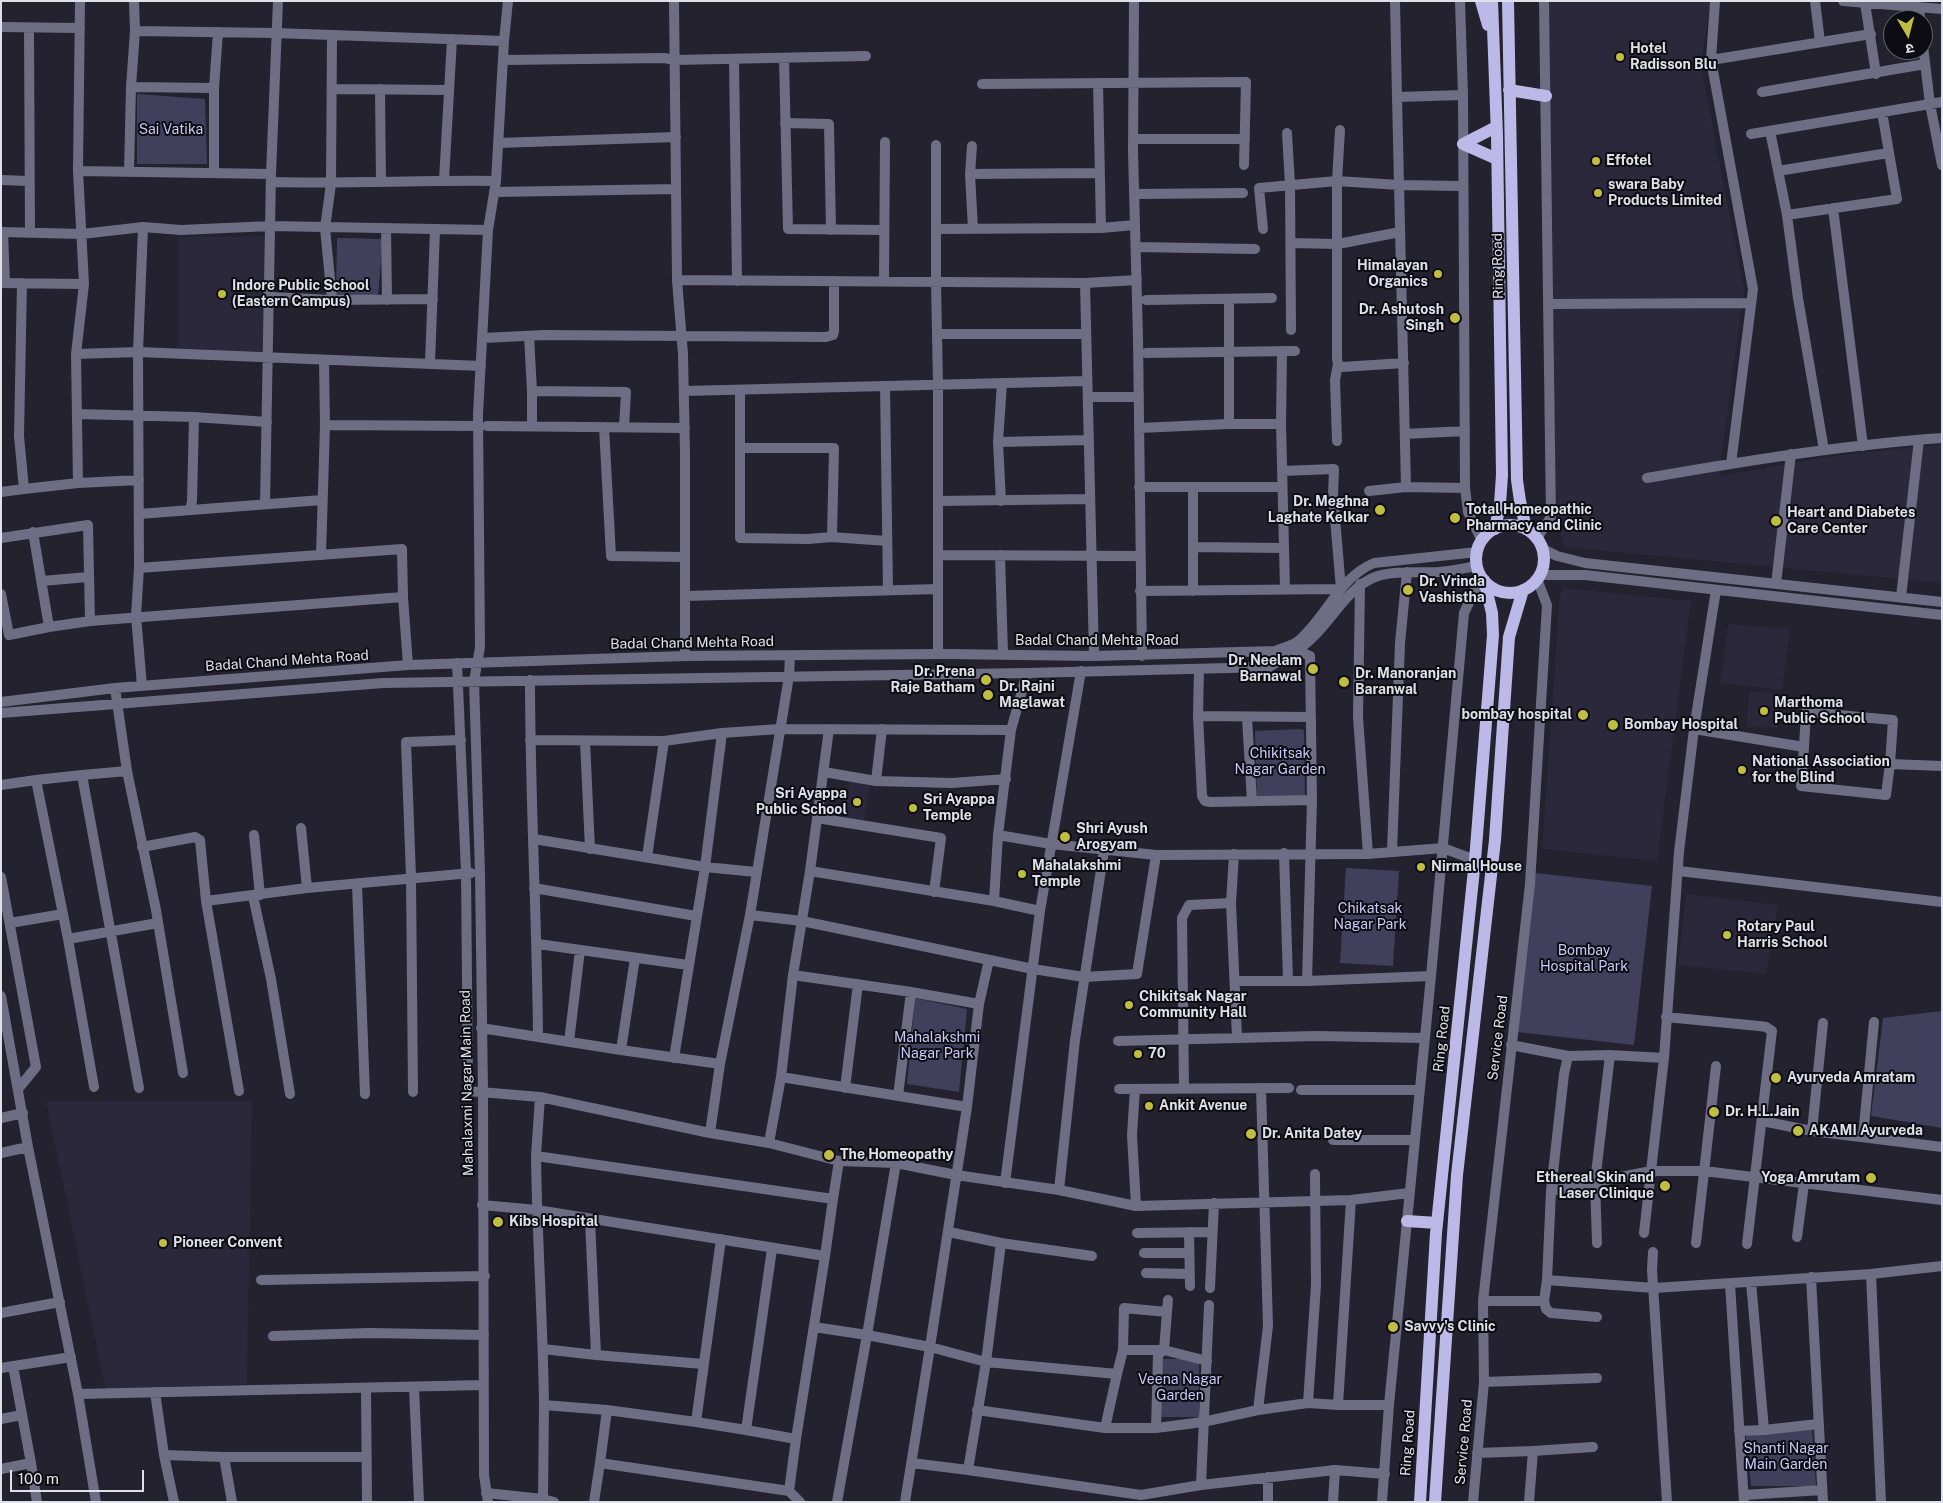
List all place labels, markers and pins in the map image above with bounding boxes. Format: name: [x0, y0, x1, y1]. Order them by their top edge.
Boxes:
place label: Hotel Radisson Blu: [1630, 41, 1716, 74]
marker: Hotel Radisson Blu: [1614, 51, 1626, 63]
place label: Effotel: [1606, 153, 1652, 169]
marker: Effotel: [1590, 155, 1602, 167]
place label: swara Baby Products Limited: [1608, 177, 1722, 210]
marker: swara Baby Products Limited: [1592, 187, 1604, 199]
place label: Himalayan Organics: [1357, 258, 1428, 290]
marker: Himalayan Organics: [1432, 268, 1444, 280]
place label: Indore Public School (Eastern Campus): [232, 278, 369, 310]
marker: Indore Public School (Eastern Campus): [216, 288, 228, 300]
place label: Dr. Ashutosh Singh: [1359, 302, 1444, 334]
marker: Dr. Ashutosh Singh: [1448, 311, 1462, 325]
place label: Dr. Meghna Laghate Kelkar: [1268, 494, 1369, 526]
place label: Total Homeopathic Pharmacy and Clinic: [1466, 502, 1602, 534]
marker: Dr. Meghna Laghate Kelkar: [1373, 503, 1387, 517]
place label: Heart and Diabetes Care Center: [1787, 505, 1915, 538]
marker: Total Homeopathic Pharmacy and Clinic: [1448, 511, 1462, 525]
marker: Heart and Diabetes Care Center: [1769, 514, 1783, 528]
place label: Dr. Vrinda Vashistha: [1419, 574, 1485, 606]
marker: Dr. Vrinda Vashistha: [1401, 583, 1415, 597]
place label: Dr. Neelam Barnawal: [1228, 653, 1302, 686]
marker: Dr. Neelam Barnawal: [1306, 662, 1320, 676]
place label: Dr. Prena Raje Batham: [890, 664, 975, 696]
place label: Dr. Manoranjan Baranwal: [1355, 666, 1456, 699]
marker: Dr. Prena Raje Batham: [979, 673, 993, 687]
marker: Dr. Manoranjan Baranwal: [1337, 675, 1351, 689]
place label: Dr. Rajni Maglawat: [999, 679, 1065, 712]
marker: Dr. Rajni Maglawat: [981, 688, 995, 702]
place label: Marthoma Public School: [1774, 695, 1865, 728]
marker: Marthoma Public School: [1758, 705, 1770, 717]
place label: bombay hospital: [1461, 707, 1572, 723]
marker: bombay hospital: [1576, 708, 1590, 722]
place label: Bombay Hospital: [1624, 717, 1738, 733]
marker: Bombay Hospital: [1606, 718, 1620, 732]
place label: National Association for the Blind: [1752, 754, 1890, 786]
marker: National Association for the Blind: [1736, 764, 1748, 776]
place label: Sri Ayappa Public School: [756, 786, 847, 819]
place label: Sri Ayappa Temple: [923, 792, 995, 824]
marker: Sri Ayappa Public School: [851, 796, 863, 808]
marker: Sri Ayappa Temple: [907, 802, 919, 814]
place label: Shri Ayush Arogyam: [1076, 821, 1148, 854]
marker: Shri Ayush Arogyam: [1058, 830, 1072, 844]
place label: Mahalakshmi Temple: [1032, 858, 1121, 890]
place label: Nirmal House: [1431, 859, 1522, 875]
marker: Nirmal House: [1415, 861, 1427, 873]
marker: Mahalakshmi Temple: [1016, 868, 1028, 880]
place label: Rotary Paul Harris School: [1737, 919, 1828, 952]
marker: Rotary Paul Harris School: [1721, 929, 1733, 941]
place label: Chikitsak Nagar Community Hall: [1139, 989, 1247, 1022]
marker: Chikitsak Nagar Community Hall: [1123, 999, 1135, 1011]
place label: 70: [1148, 1046, 1166, 1062]
marker: 70: [1132, 1048, 1144, 1060]
place label: Ayurveda Amratam: [1787, 1070, 1915, 1086]
marker: Ayurveda Amratam: [1769, 1071, 1783, 1085]
place label: Ankit Avenue: [1159, 1098, 1247, 1114]
marker: Ankit Avenue: [1143, 1100, 1155, 1112]
place label: Dr. H.L.Jain: [1725, 1104, 1800, 1120]
marker: Dr. H.L.Jain: [1707, 1105, 1721, 1119]
place label: AKAMI Ayurveda: [1809, 1123, 1923, 1139]
marker: AKAMI Ayurveda: [1791, 1124, 1805, 1138]
place label: Dr. Anita Datey: [1262, 1126, 1362, 1142]
marker: Dr. Anita Datey: [1244, 1127, 1258, 1141]
place label: The Homeopathy: [840, 1147, 953, 1163]
marker: The Homeopathy: [822, 1148, 836, 1162]
place label: Ethereal Skin and Laser Clinique: [1536, 1170, 1654, 1202]
place label: Yoga Amrutam: [1761, 1170, 1860, 1186]
marker: Yoga Amrutam: [1864, 1171, 1878, 1185]
marker: Ethereal Skin and Laser Clinique: [1658, 1179, 1672, 1193]
place label: Kibs Hospital: [509, 1214, 598, 1230]
marker: Kibs Hospital: [491, 1215, 505, 1229]
place label: Pioneer Convent: [173, 1235, 283, 1251]
marker: Pioneer Convent: [157, 1237, 169, 1249]
place label: Savvy's Clinic: [1404, 1319, 1496, 1335]
marker: Savvy's Clinic: [1386, 1320, 1400, 1334]

